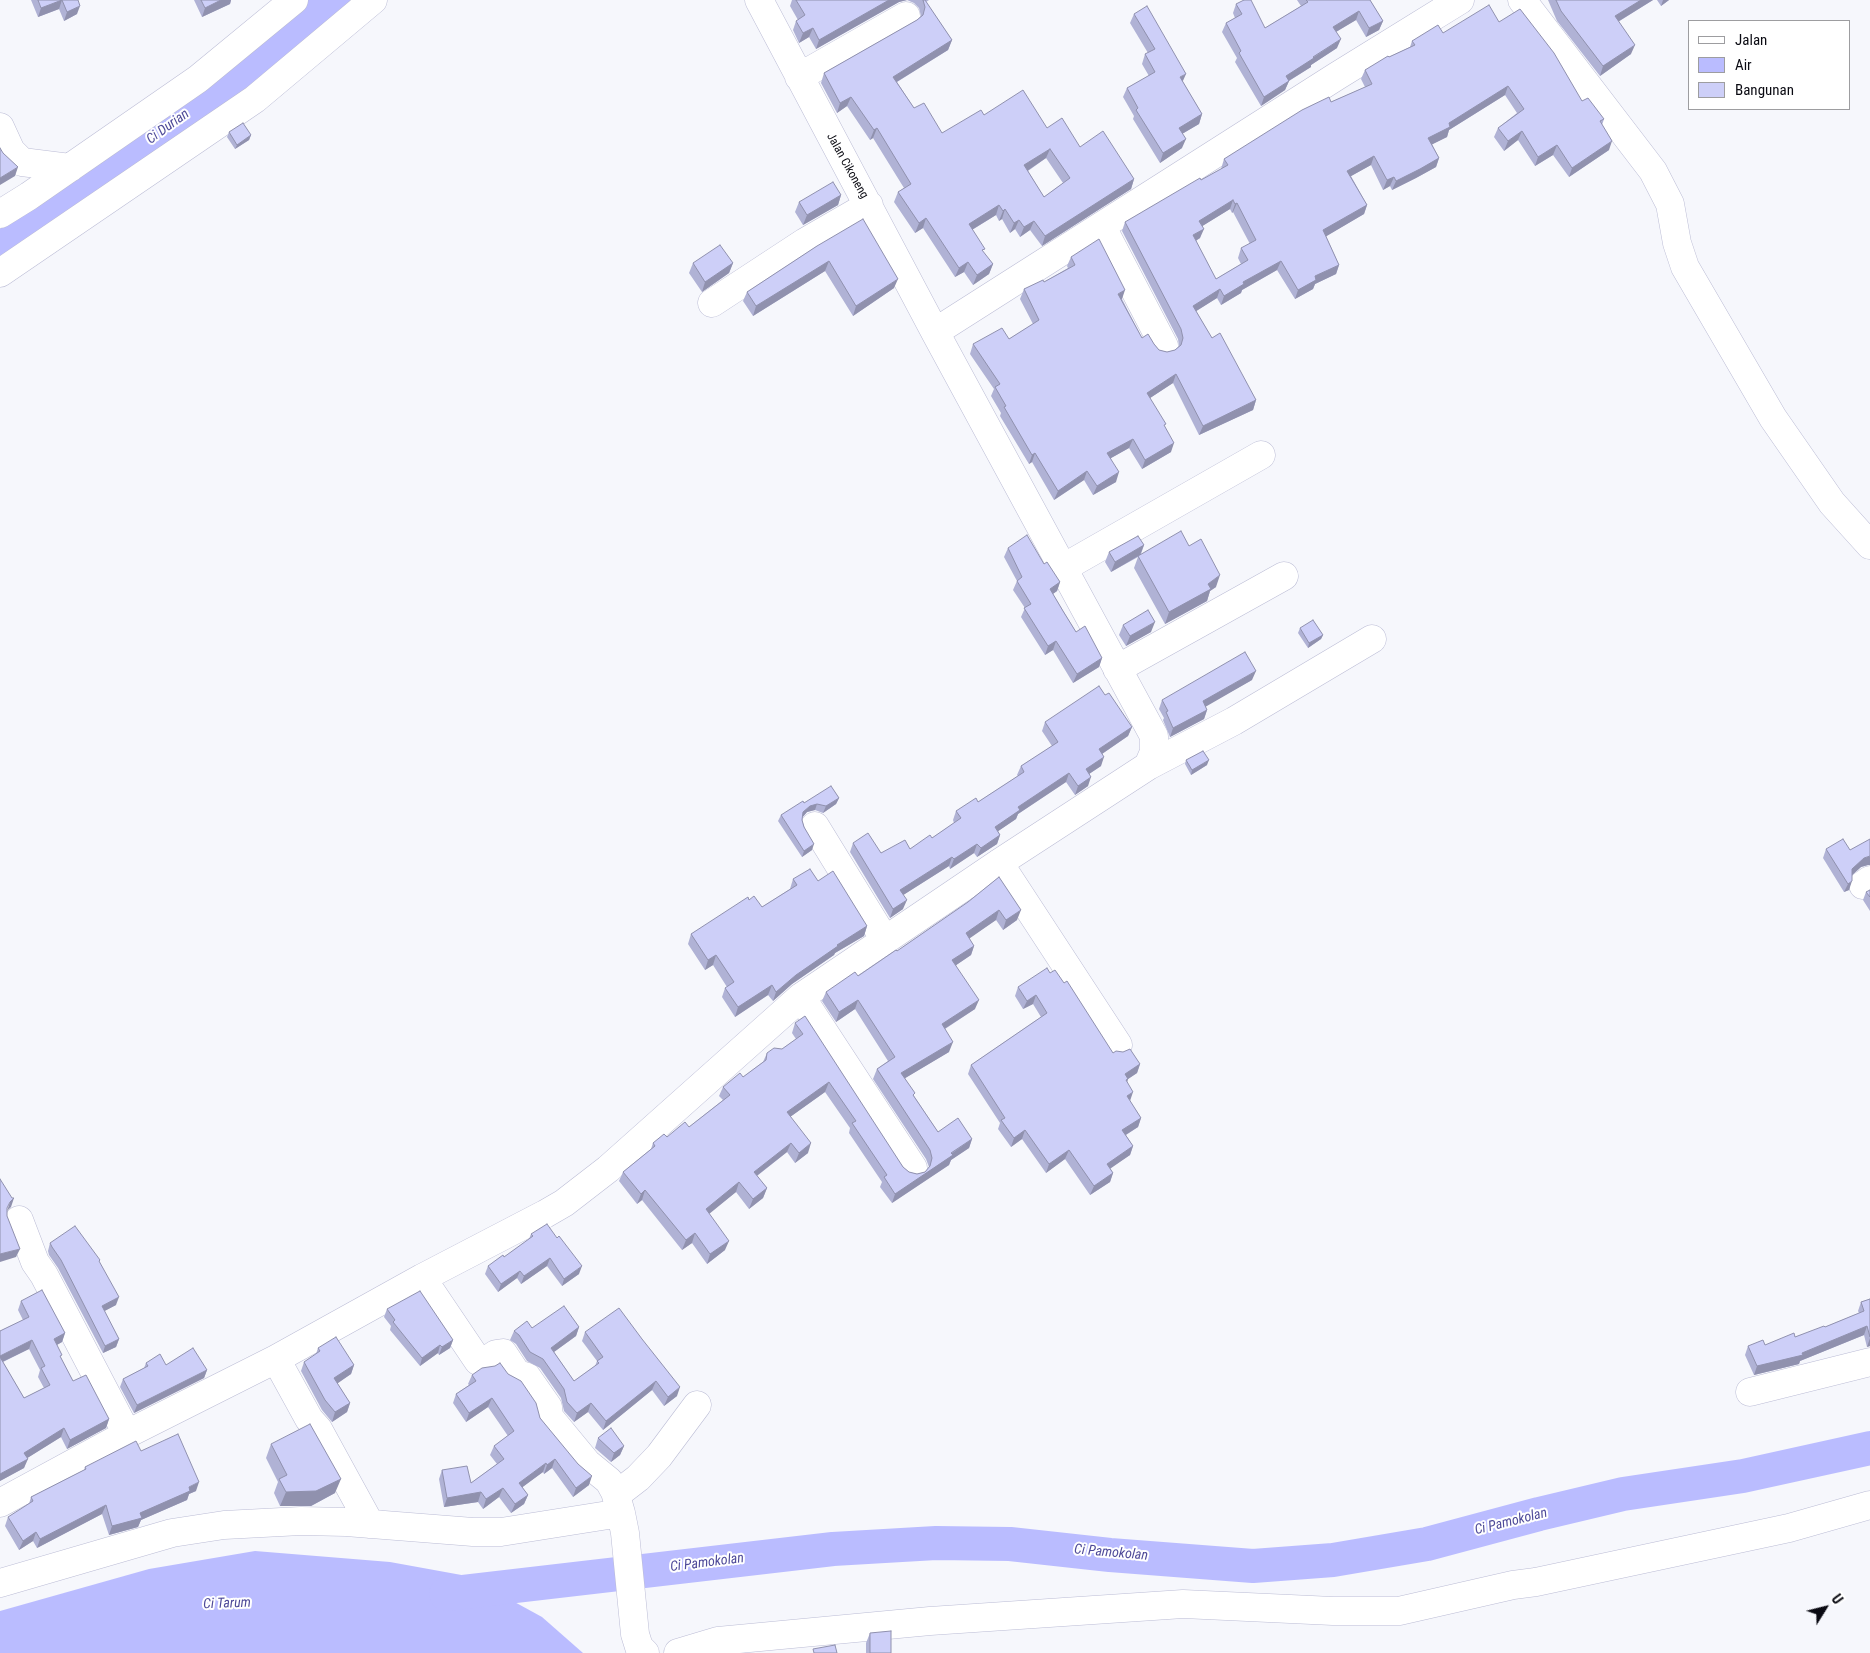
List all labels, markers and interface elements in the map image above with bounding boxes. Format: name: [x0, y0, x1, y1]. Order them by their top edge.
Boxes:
legend: [1688, 20, 1850, 110]
text: Jalan: [1735, 31, 1767, 49]
text: Air: [1735, 56, 1752, 74]
text: Bangunan: [1735, 81, 1794, 99]
water label: Ci Durian: [143, 106, 193, 148]
street label: Jalan Cikoneng: [823, 131, 871, 201]
water label: Ci Pamokolan: [1473, 1505, 1549, 1539]
water label: Ci Pamokolan: [1073, 1541, 1149, 1565]
water label: Ci Pamokolan: [669, 1550, 745, 1576]
north arrow: [1800, 1583, 1850, 1633]
text: U: [1828, 1591, 1846, 1607]
water label: Ci Tarum: [203, 1595, 251, 1613]

